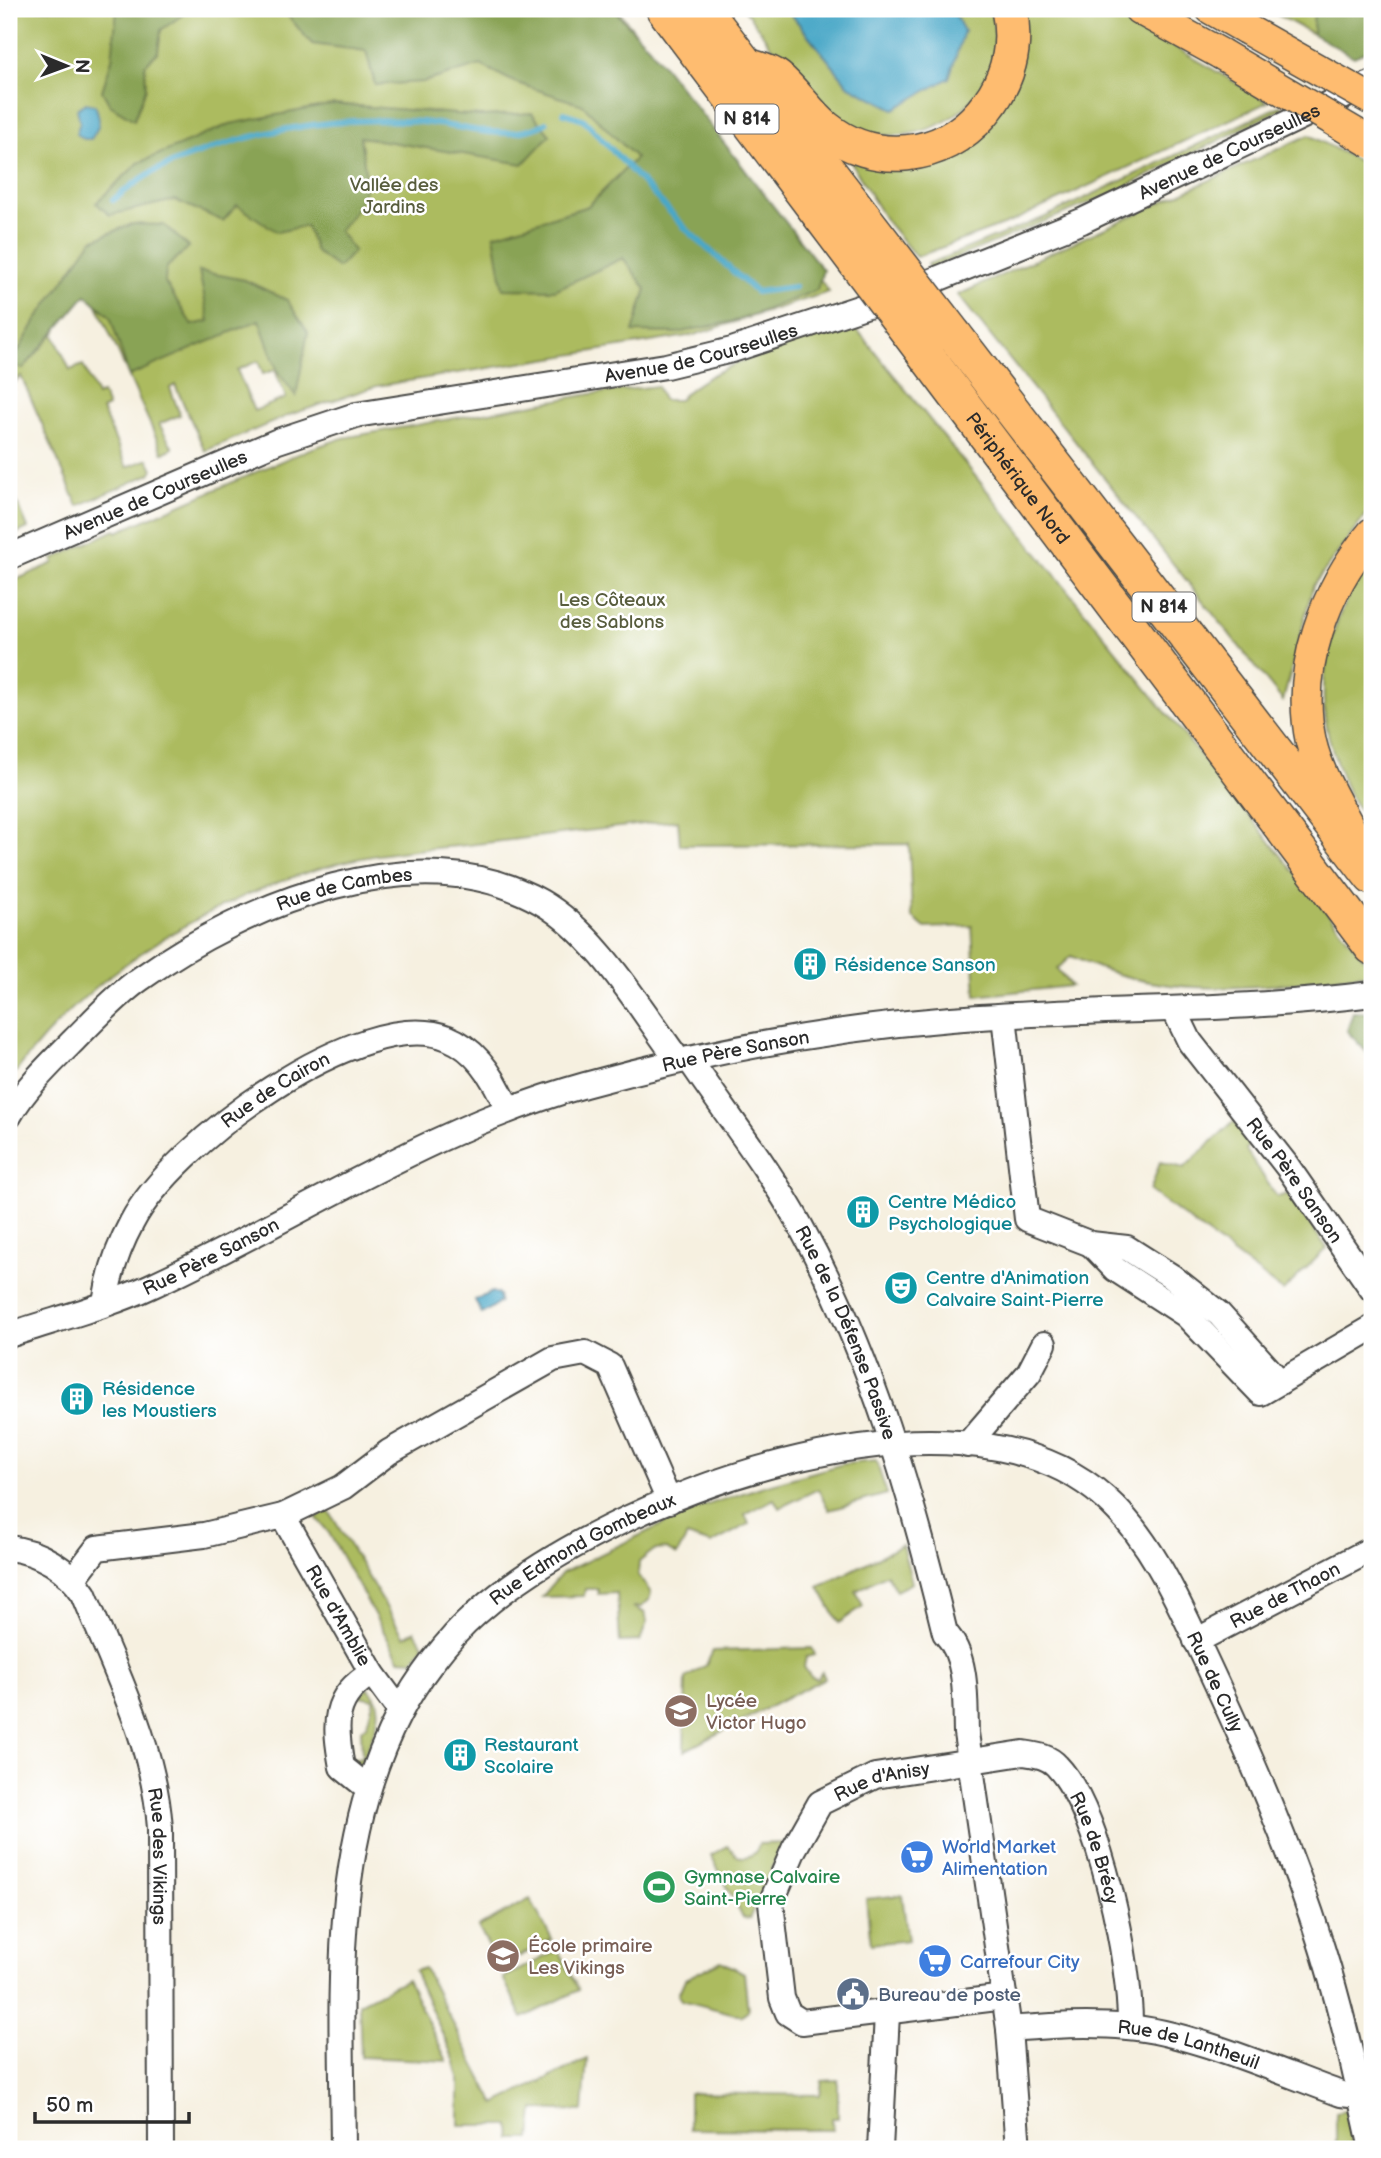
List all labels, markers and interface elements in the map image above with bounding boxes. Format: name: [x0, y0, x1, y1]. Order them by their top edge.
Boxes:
north arrow: [32, 32, 102, 102]
text: N: [70, 59, 93, 74]
street label: Avenue de Courseulles: [1135, 99, 1324, 205]
road number: N 814: [716, 104, 778, 134]
park label: Vallée des Jardins: [350, 174, 438, 219]
street label: Avenue de Courseulles: [603, 319, 801, 389]
street label: Périphérique Nord: [960, 408, 1074, 549]
street label: Avenue de Courseulles: [60, 446, 251, 545]
park label: Les Côteaux des Sablons: [559, 589, 666, 634]
road number: N 814: [1132, 592, 1196, 622]
street label: Rue de Cambes: [273, 864, 413, 917]
building icon: Résidence Sanson: [791, 945, 829, 983]
place label: Résidence Sanson: [834, 954, 996, 977]
street label: Rue Père Sanson: [660, 1026, 811, 1078]
street label: Rue de Cairon: [217, 1048, 334, 1134]
street label: Rue Père Sanson: [1240, 1113, 1347, 1248]
place label: Centre Médico Psychologique: [888, 1191, 1016, 1236]
building icon: Centre Médico Psychologique: [844, 1193, 882, 1231]
street label: Rue Père Sanson: [139, 1213, 283, 1301]
street label: Rue de la Défense Passive: [789, 1222, 901, 1443]
place label: Centre d'Animation Calvaire Saint-Pierre: [926, 1267, 1104, 1312]
theatre icon: Centre d'Animation Calvaire Saint-Pierre: [882, 1269, 920, 1307]
place label: Résidence les Moustiers: [102, 1378, 217, 1423]
building icon: Résidence les Moustiers: [58, 1380, 96, 1418]
street label: Rue Edmond Gombeaux: [485, 1489, 679, 1611]
street label: Rue de Thaon: [1226, 1558, 1344, 1634]
street label: Rue d'Amblie: [300, 1561, 376, 1671]
street label: Rue de Cully: [1181, 1628, 1248, 1737]
place label: Lycée Victor Hugo: [706, 1690, 807, 1735]
school or university icon: Lycée Victor Hugo: [662, 1692, 700, 1730]
place label: Restaurant Scolaire: [484, 1734, 579, 1779]
building icon: Restaurant Scolaire: [441, 1736, 479, 1774]
street label: Rue d'Anisy: [831, 1758, 932, 1807]
street label: Rue des Vikings: [142, 1786, 170, 1925]
street label: Rue de Brécy: [1064, 1788, 1123, 1907]
place label: World Market Alimentation: [942, 1836, 1056, 1881]
supermarket icon: World Market Alimentation: [898, 1838, 936, 1876]
place label: Gymnase Calvaire Saint-Pierre: [684, 1866, 840, 1911]
sports icon: Gymnase Calvaire Saint-Pierre: [640, 1868, 678, 1906]
place label: École primaire Les Vikings: [528, 1934, 653, 1980]
school or university icon: École primaire Les Vikings: [484, 1937, 522, 1975]
supermarket icon: Carrefour City: [916, 1942, 954, 1980]
place label: Carrefour City: [960, 1951, 1080, 1974]
public building icon: Bureau de poste: [834, 1975, 872, 2013]
place label: Bureau de poste: [878, 1984, 1021, 2007]
street label: Rue de Lantheuil: [1116, 2016, 1262, 2075]
scale bar: [35, 2081, 189, 2125]
text: 50 m: [46, 2093, 93, 2118]

